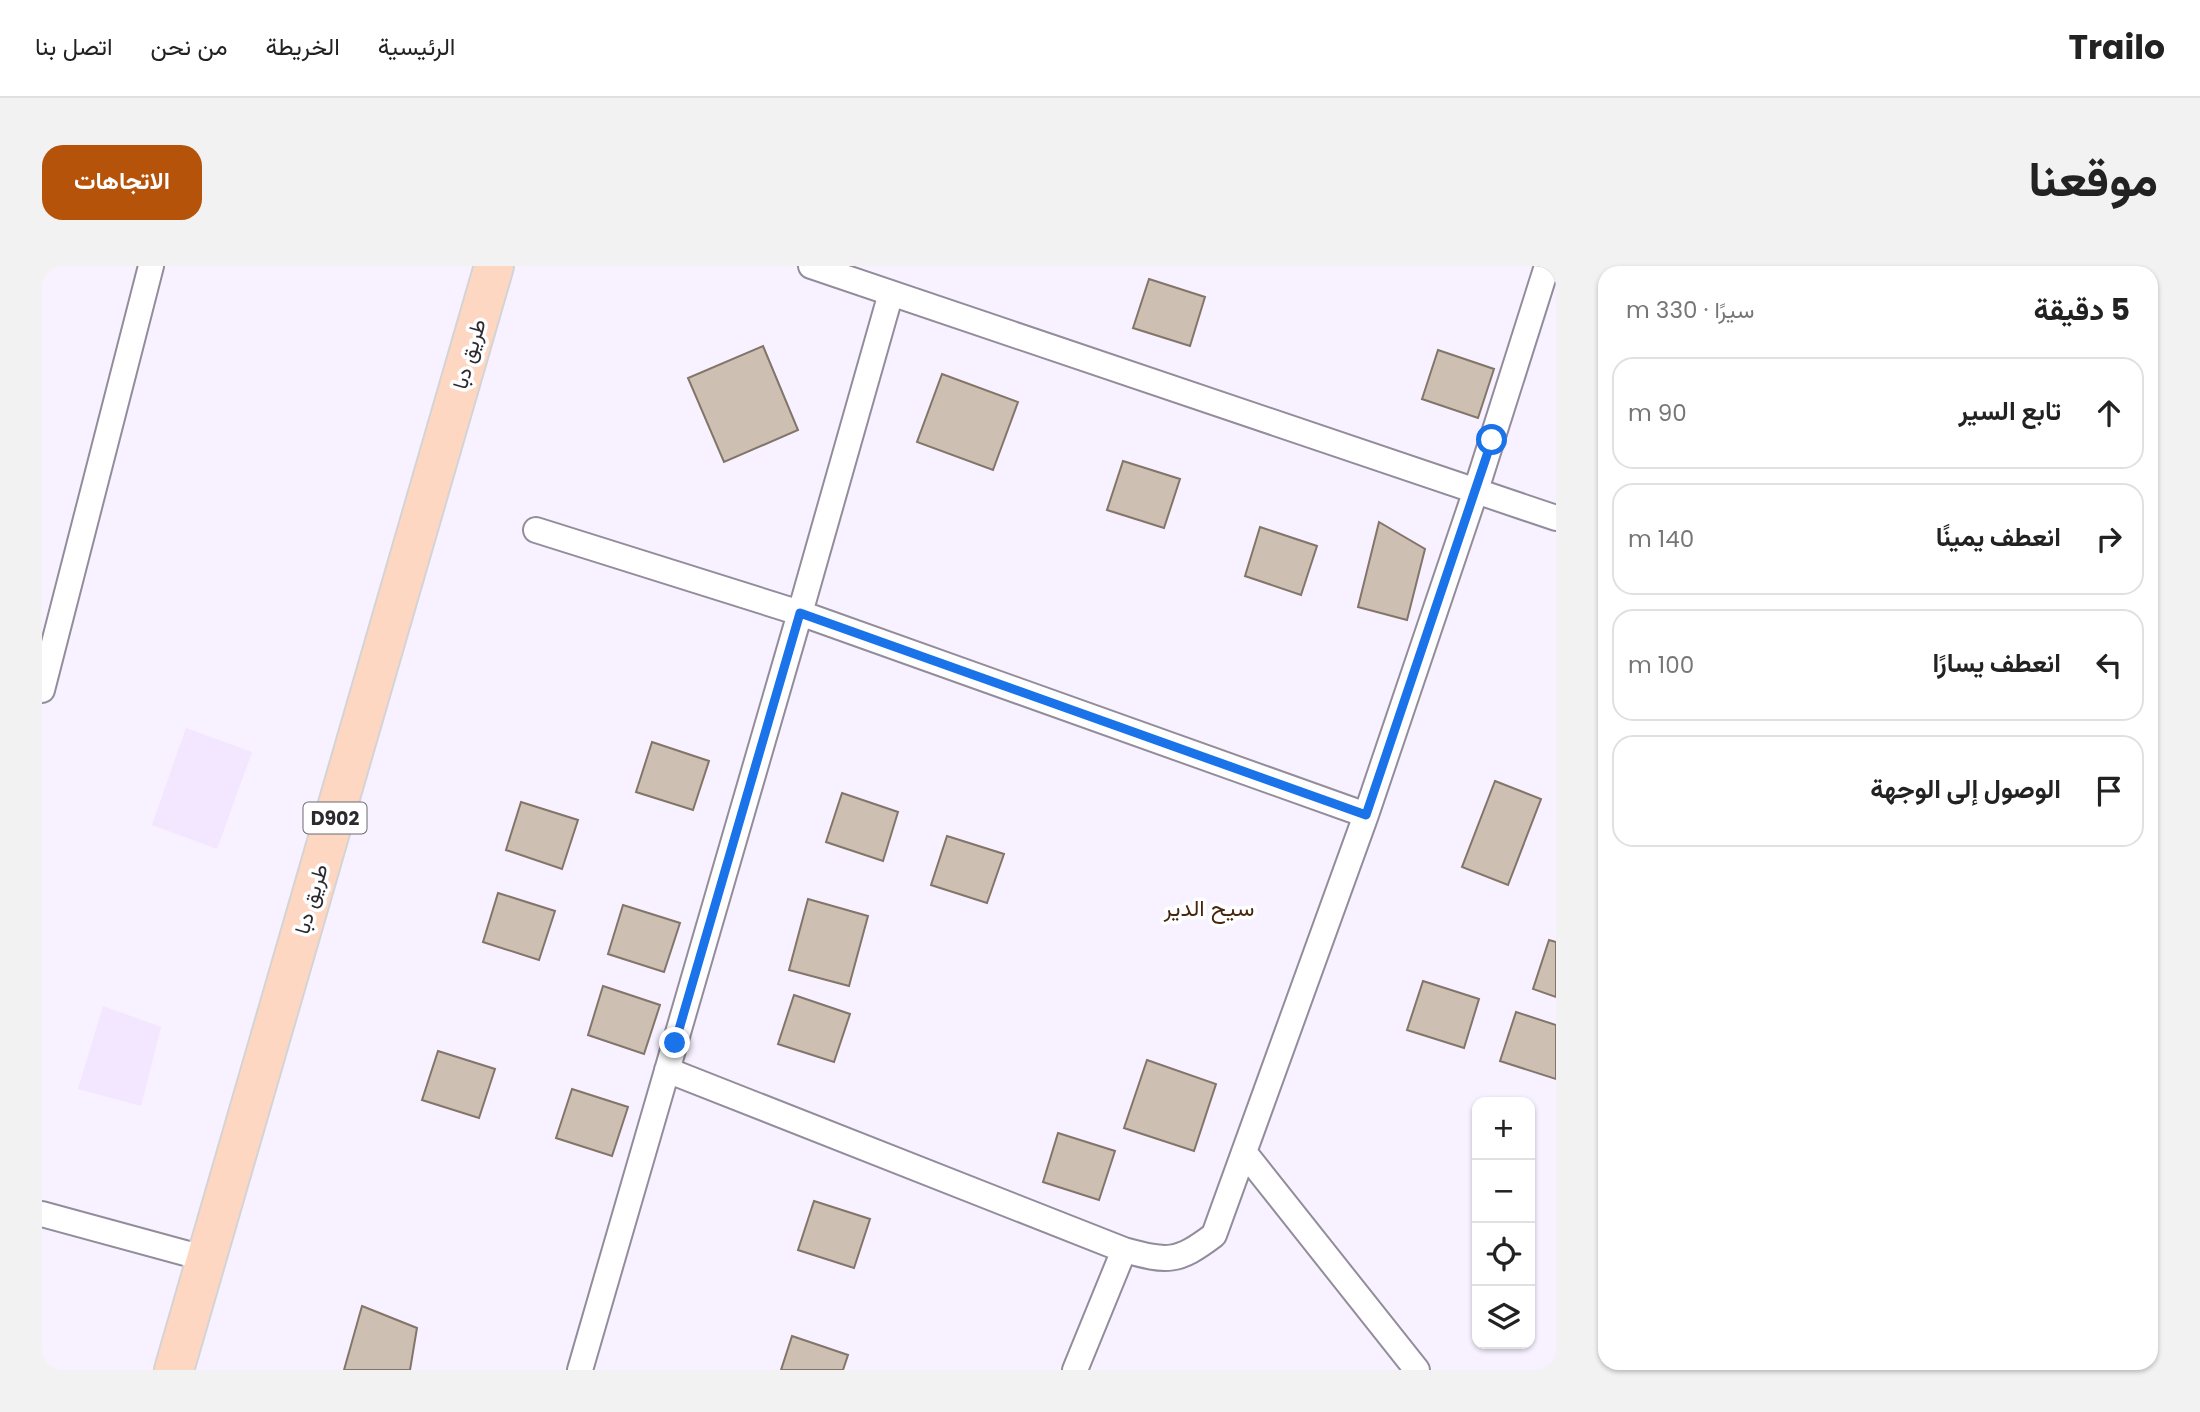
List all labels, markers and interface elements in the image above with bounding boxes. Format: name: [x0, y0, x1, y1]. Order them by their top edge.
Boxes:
text: Trailo: [2068, 24, 2165, 71]
text: اتصل بنا: [35, 30, 113, 63]
text: من نحن: [151, 30, 228, 63]
text: الخريطة: [266, 30, 340, 63]
text: الرئيسية: [378, 30, 455, 63]
button: الاتجاهات: [42, 145, 202, 220]
text: موقعنا: [2028, 145, 2158, 213]
text: 5 دقيقة: [2033, 288, 2130, 331]
text: سيرًا · 330 m: [1626, 294, 1754, 326]
street label: طريق دبا: [445, 315, 493, 393]
text: تابع السير: [1959, 393, 2061, 429]
icon: ahead: [2090, 394, 2128, 432]
text: 90 m: [1628, 397, 1687, 429]
route start: [1476, 424, 1507, 455]
text: انعطف يمينًا: [1936, 519, 2061, 555]
icon: right: [2090, 520, 2128, 558]
text: 140 m: [1628, 523, 1694, 555]
text: انعطف يسارًا: [1932, 645, 2061, 681]
icon: left: [2090, 646, 2128, 684]
text: 100 m: [1628, 649, 1694, 681]
text: الوصول إلى الوجهة: [1870, 771, 2061, 807]
icon: arrive: [2090, 772, 2128, 810]
road number: D902: [304, 803, 366, 834]
street label: طريق دبا: [287, 860, 335, 938]
district label: سيح الدير: [1163, 892, 1254, 924]
route end: [659, 1027, 690, 1058]
map controls: [1472, 1097, 1535, 1349]
button: +: [1472, 1097, 1535, 1160]
button: −: [1472, 1160, 1535, 1223]
button: locate: [1472, 1223, 1535, 1286]
button: layers: [1472, 1286, 1535, 1349]

